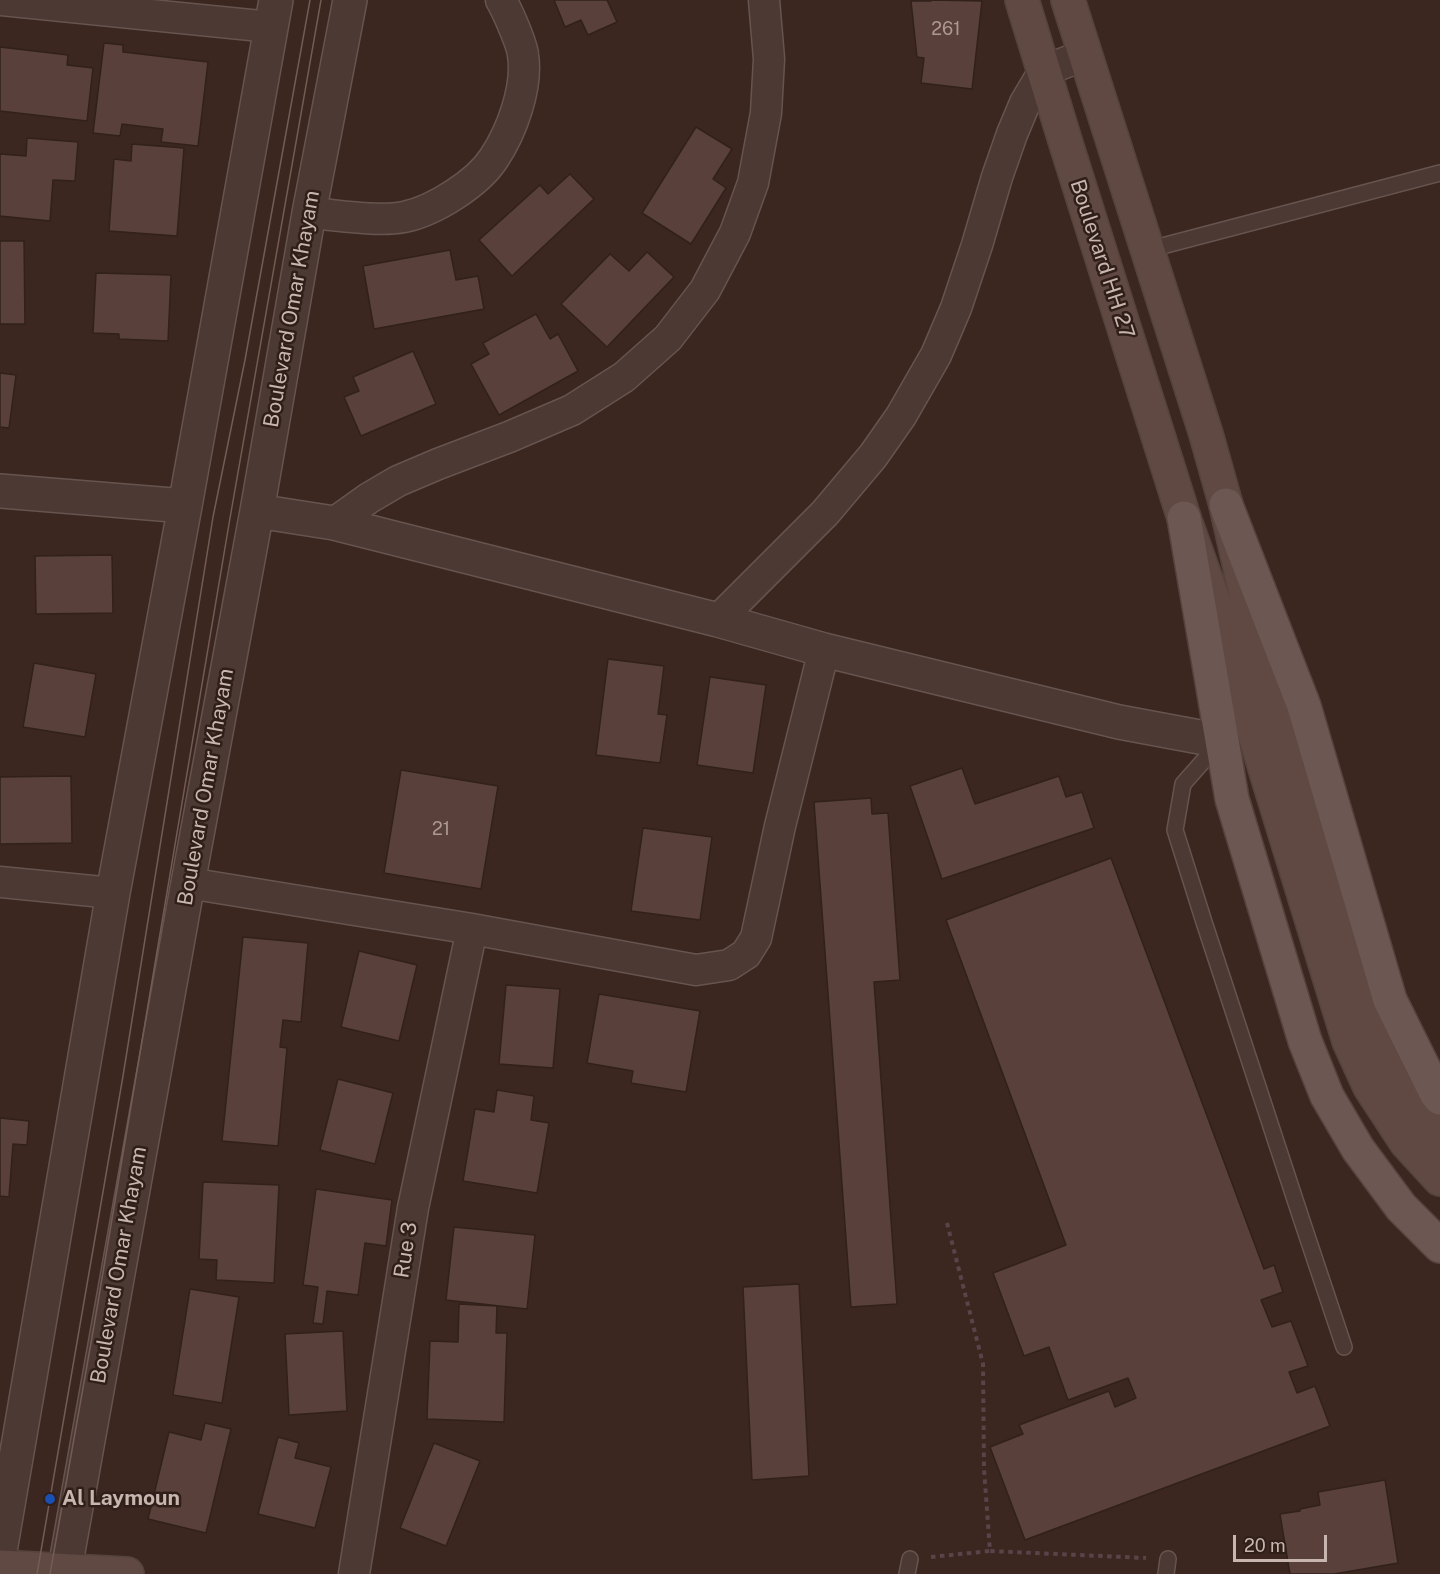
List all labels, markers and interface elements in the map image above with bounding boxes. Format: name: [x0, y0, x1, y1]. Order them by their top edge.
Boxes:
house number: 261: [931, 18, 961, 40]
street label: Boulevard HH 27: [1064, 176, 1140, 342]
street label: Boulevard Omar Khayam: [259, 189, 325, 429]
street label: Boulevard Omar Khayam: [173, 667, 239, 907]
house number: 21: [432, 818, 450, 840]
street label: Boulevard Omar Khayam: [86, 1145, 152, 1385]
street label: Rue 3: [389, 1220, 423, 1280]
place label: Al Laymoun: [62, 1486, 180, 1512]
marker: Al Laymoun: [43, 1492, 57, 1506]
scale bar: [1236, 1523, 1330, 1561]
text: 20 m: [1244, 1535, 1286, 1556]

